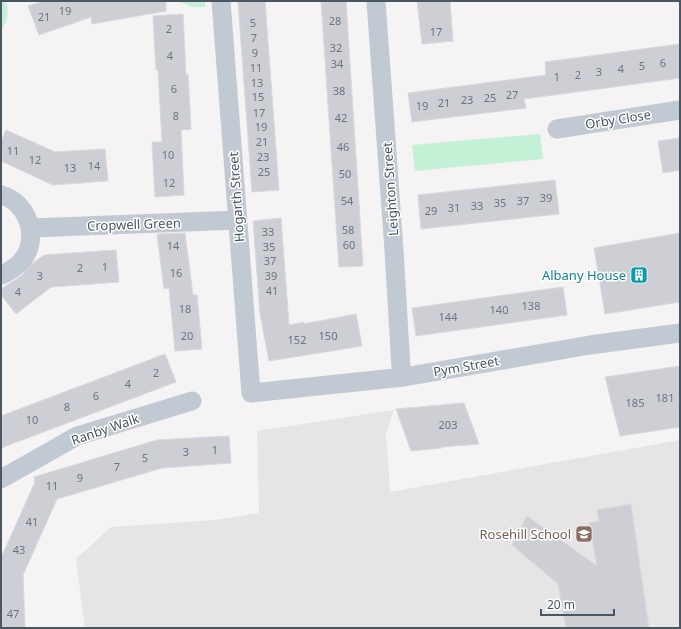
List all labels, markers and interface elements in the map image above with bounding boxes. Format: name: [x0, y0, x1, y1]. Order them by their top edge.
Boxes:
house number: 19: [59, 3, 71, 18]
house number: 21: [38, 9, 50, 24]
house number: 28: [329, 13, 341, 28]
house number: 5: [250, 15, 256, 30]
house number: 2: [166, 21, 172, 36]
house number: 17: [430, 24, 442, 39]
house number: 7: [251, 30, 257, 45]
house number: 32: [330, 40, 342, 55]
house number: 9: [252, 45, 258, 60]
house number: 4: [167, 48, 174, 63]
house number: 6: [660, 55, 666, 70]
house number: 34: [331, 56, 344, 71]
house number: 5: [639, 58, 645, 73]
house number: 11: [250, 60, 262, 75]
house number: 4: [618, 61, 625, 76]
house number: 3: [596, 64, 602, 79]
house number: 2: [575, 67, 581, 82]
house number: 1: [554, 69, 560, 84]
house number: 13: [251, 75, 263, 90]
house number: 6: [171, 81, 177, 96]
house number: 38: [333, 83, 345, 98]
house number: 27: [506, 87, 518, 102]
house number: 15: [252, 89, 264, 104]
house number: 25: [484, 90, 496, 105]
house number: 23: [461, 92, 473, 107]
house number: 21: [438, 95, 450, 110]
house number: 19: [416, 98, 428, 113]
house number: 17: [253, 105, 265, 120]
street label: Orby Close: [584, 105, 652, 133]
house number: 8: [173, 108, 179, 123]
house number: 42: [335, 110, 347, 125]
house number: 19: [255, 119, 267, 134]
house number: 21: [256, 134, 268, 149]
house number: 46: [337, 139, 349, 154]
street label: Leighton Street: [378, 141, 402, 236]
house number: 11: [7, 143, 19, 158]
house number: 10: [162, 147, 174, 162]
house number: 23: [257, 149, 269, 164]
street label: Hogarth Street: [224, 151, 248, 243]
house number: 12: [29, 152, 41, 167]
house number: 14: [88, 158, 101, 173]
house number: 13: [64, 160, 76, 175]
house number: 25: [258, 164, 270, 179]
house number: 50: [339, 166, 351, 181]
house number: 12: [163, 175, 175, 190]
house number: 39: [540, 190, 552, 205]
house number: 54: [341, 193, 354, 208]
house number: 37: [517, 193, 529, 208]
house number: 35: [494, 195, 506, 210]
house number: 33: [471, 198, 483, 213]
house number: 31: [448, 200, 460, 215]
house number: 29: [425, 203, 437, 218]
street label: Cropwell Green: [87, 213, 181, 235]
house number: 58: [342, 222, 354, 237]
house number: 33: [262, 224, 274, 239]
house number: 60: [343, 237, 355, 252]
house number: 14: [167, 238, 180, 253]
house number: 35: [263, 239, 275, 254]
house number: 37: [264, 253, 276, 268]
house number: 1: [102, 259, 108, 274]
house number: 2: [77, 260, 83, 275]
house number: 16: [170, 265, 182, 280]
building icon: Albany House: [629, 265, 649, 285]
place label: Albany House: [542, 266, 626, 284]
house number: 3: [37, 268, 43, 283]
house number: 39: [265, 268, 277, 283]
house number: 41: [266, 283, 278, 298]
house number: 4: [15, 284, 22, 299]
house number: 138: [522, 298, 540, 313]
house number: 18: [179, 301, 191, 316]
house number: 140: [490, 302, 508, 317]
house number: 144: [439, 309, 458, 324]
house number: 20: [181, 328, 193, 343]
house number: 150: [319, 328, 337, 343]
house number: 152: [288, 332, 306, 347]
street label: Pym Street: [432, 351, 501, 381]
house number: 2: [153, 365, 159, 380]
house number: 4: [125, 376, 132, 391]
house number: 6: [93, 388, 99, 403]
house number: 181: [656, 390, 674, 405]
house number: 185: [626, 395, 644, 410]
house number: 8: [64, 399, 70, 414]
street label: Ranby Walk: [69, 409, 141, 449]
house number: 10: [26, 412, 38, 427]
house number: 203: [439, 417, 457, 432]
house number: 1: [212, 442, 218, 457]
house number: 3: [183, 444, 189, 459]
house number: 5: [142, 450, 148, 465]
house number: 7: [114, 459, 120, 474]
house number: 9: [77, 470, 83, 485]
house number: 11: [46, 478, 58, 493]
house number: 41: [26, 514, 38, 529]
school or university icon: Rosehill School: [574, 524, 594, 544]
place label: Rosehill School: [480, 525, 571, 543]
house number: 43: [13, 542, 25, 557]
scale bar: [541, 591, 614, 617]
text: 20 m: [547, 596, 575, 613]
house number: 47: [7, 606, 19, 621]

